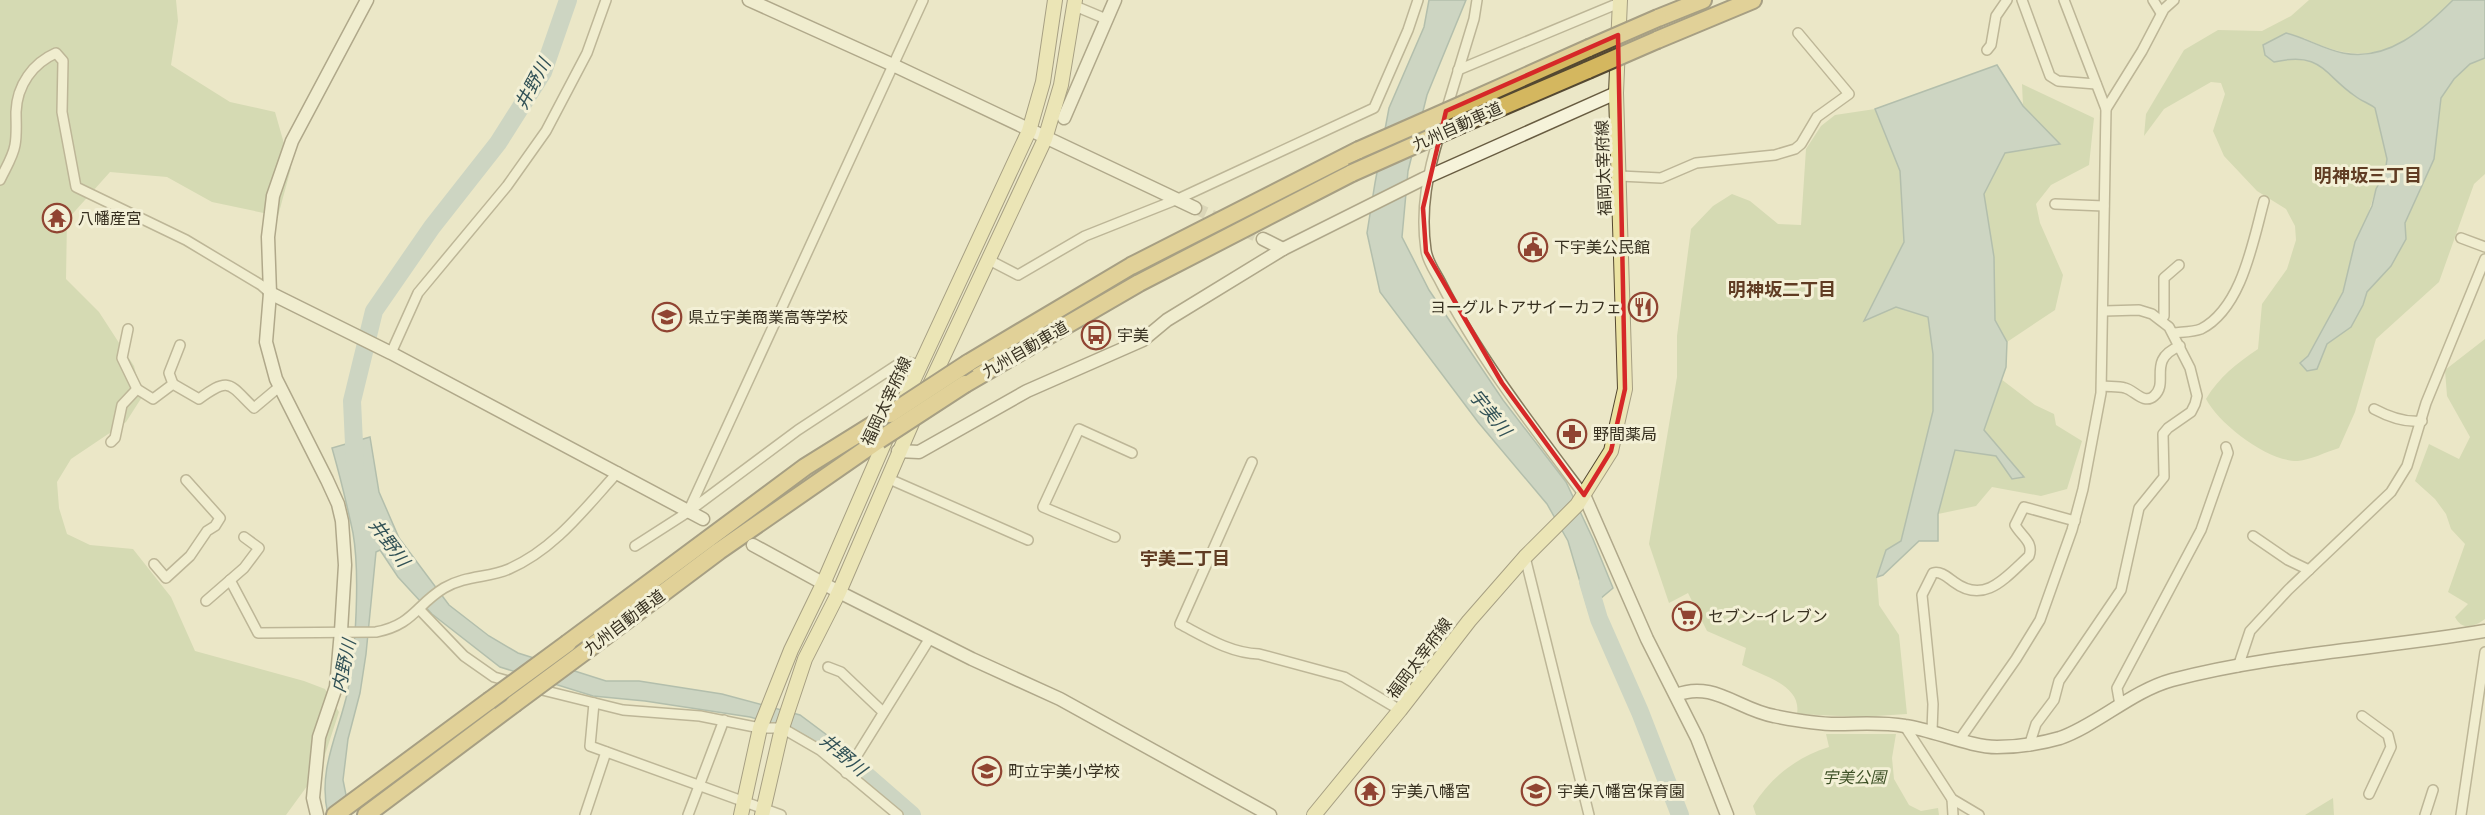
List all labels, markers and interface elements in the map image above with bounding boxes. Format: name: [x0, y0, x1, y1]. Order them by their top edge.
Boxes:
water label: 井野川: [510, 53, 556, 113]
street label: 九州自動車道: [1409, 97, 1505, 155]
street label: 福岡太宰府線: [1591, 120, 1615, 216]
district label: 明神坂三丁目: [2314, 164, 2422, 187]
temple icon: 八幡産宮: [41, 202, 73, 234]
place label: 八幡産宮: [78, 208, 142, 228]
public building icon: 下宇美公民館: [1517, 231, 1549, 263]
place label: 下宇美公民館: [1554, 237, 1650, 257]
district label: 明神坂二丁目: [1728, 278, 1836, 301]
restaurant icon: ヨーグルトアサイーカフェ: [1627, 291, 1659, 323]
place label: ヨーグルトアサイーカフェ: [1430, 297, 1622, 317]
school or university icon: 県立宇美商業高等学校: [651, 301, 683, 333]
place label: 県立宇美商業高等学校: [688, 307, 848, 327]
street label: 九州自動車道: [978, 316, 1072, 382]
bus stop icon: 宇美: [1080, 319, 1112, 351]
place label: 宇美: [1117, 325, 1149, 345]
street label: 福岡太宰府線: [857, 353, 915, 449]
water label: 宇美川: [1464, 384, 1518, 442]
pharmacy icon: 野間薬局: [1556, 418, 1588, 450]
place label: 野間薬局: [1593, 424, 1657, 444]
water label: 井野川: [364, 514, 416, 573]
district label: 宇美二丁目: [1140, 547, 1230, 570]
street label: 九州自動車道: [580, 585, 668, 659]
supermarket icon: セブン-イレブン: [1671, 600, 1703, 632]
place label: セブン-イレブン: [1708, 606, 1828, 626]
street label: 福岡太宰府線: [1382, 614, 1456, 702]
water label: 内野川: [327, 635, 361, 695]
water label: 井野川: [815, 728, 873, 782]
school or university icon: 町立宇美小学校: [971, 755, 1003, 787]
place label: 町立宇美小学校: [1008, 761, 1120, 781]
park label: 宇美公園: [1822, 767, 1888, 787]
temple icon: 宇美八幡宮: [1354, 775, 1386, 807]
school or university icon: 宇美八幡宮保育園: [1520, 775, 1552, 807]
place label: 宇美八幡宮: [1391, 781, 1471, 801]
place label: 宇美八幡宮保育園: [1557, 781, 1685, 801]

